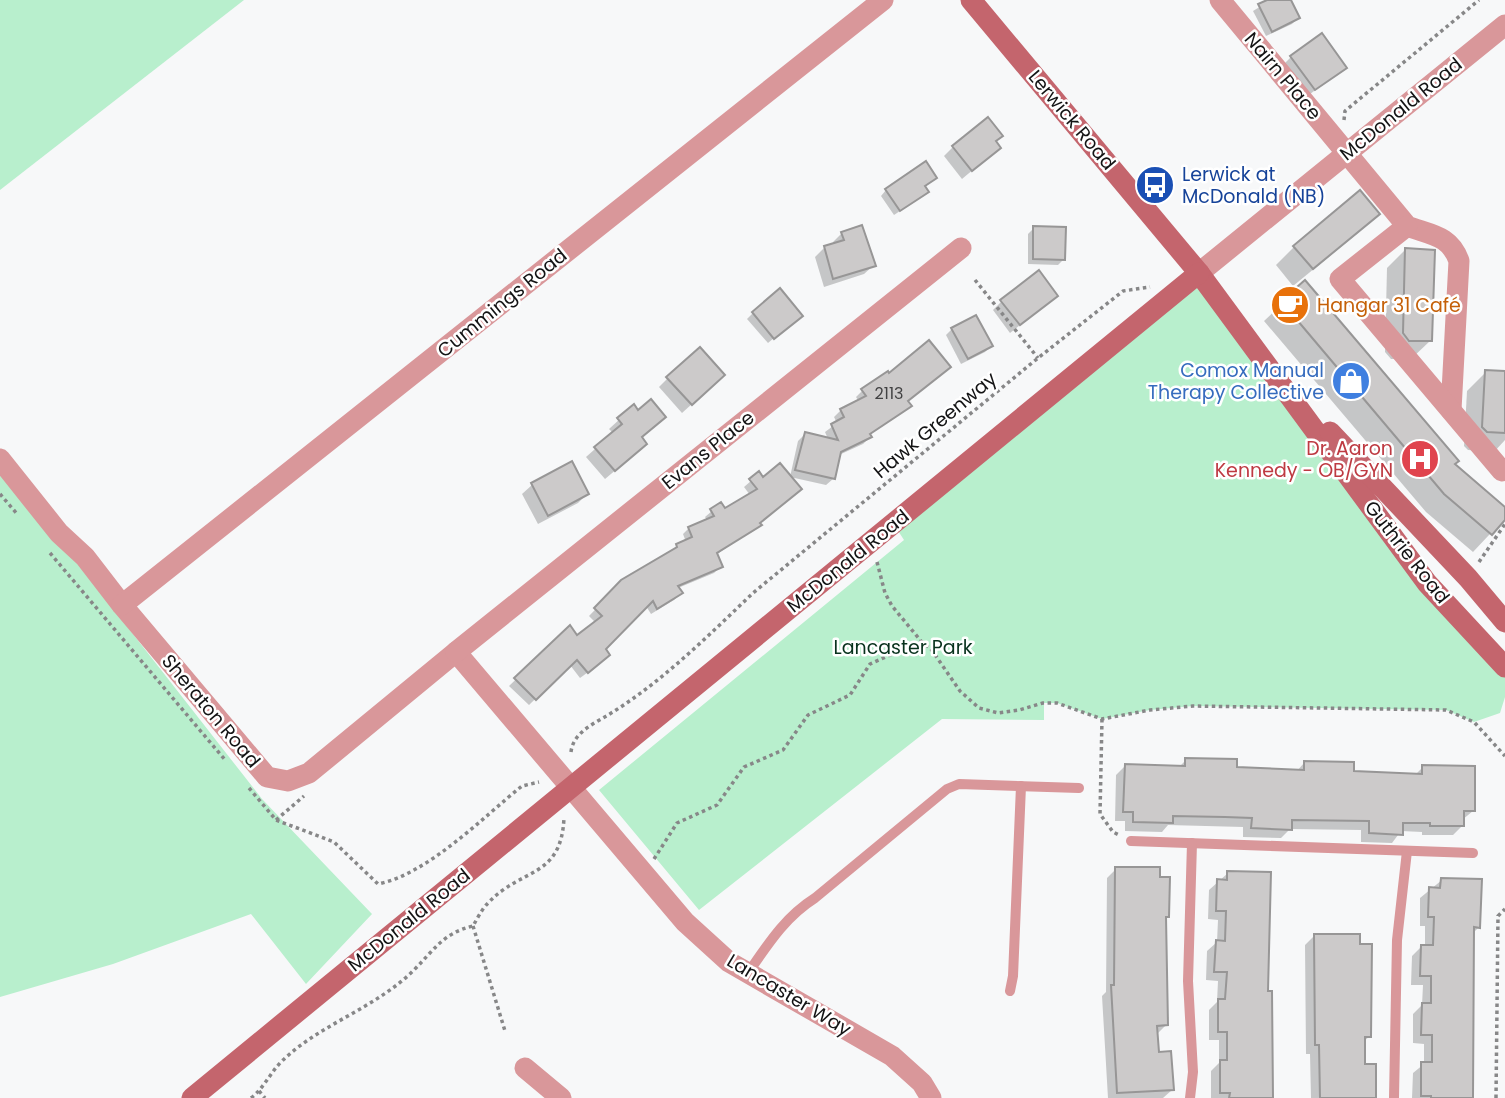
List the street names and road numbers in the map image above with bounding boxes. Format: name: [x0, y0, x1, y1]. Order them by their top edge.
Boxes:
street label: Nairn Place: [1238, 26, 1328, 126]
street label: McDonald Road: [1334, 51, 1468, 167]
street label: Lerwick Road: [1022, 64, 1122, 176]
street label: Cummings Road: [431, 242, 573, 364]
street label: Hawk Greenway: [868, 365, 1003, 485]
street label: Evans Place: [656, 404, 760, 496]
street label: Guthrie Road: [1358, 495, 1456, 609]
street label: McDonald Road: [781, 503, 915, 619]
street label: Sheraton Road: [155, 648, 267, 774]
street label: McDonald Road: [342, 862, 476, 978]
street label: Lancaster Way: [722, 947, 856, 1043]

